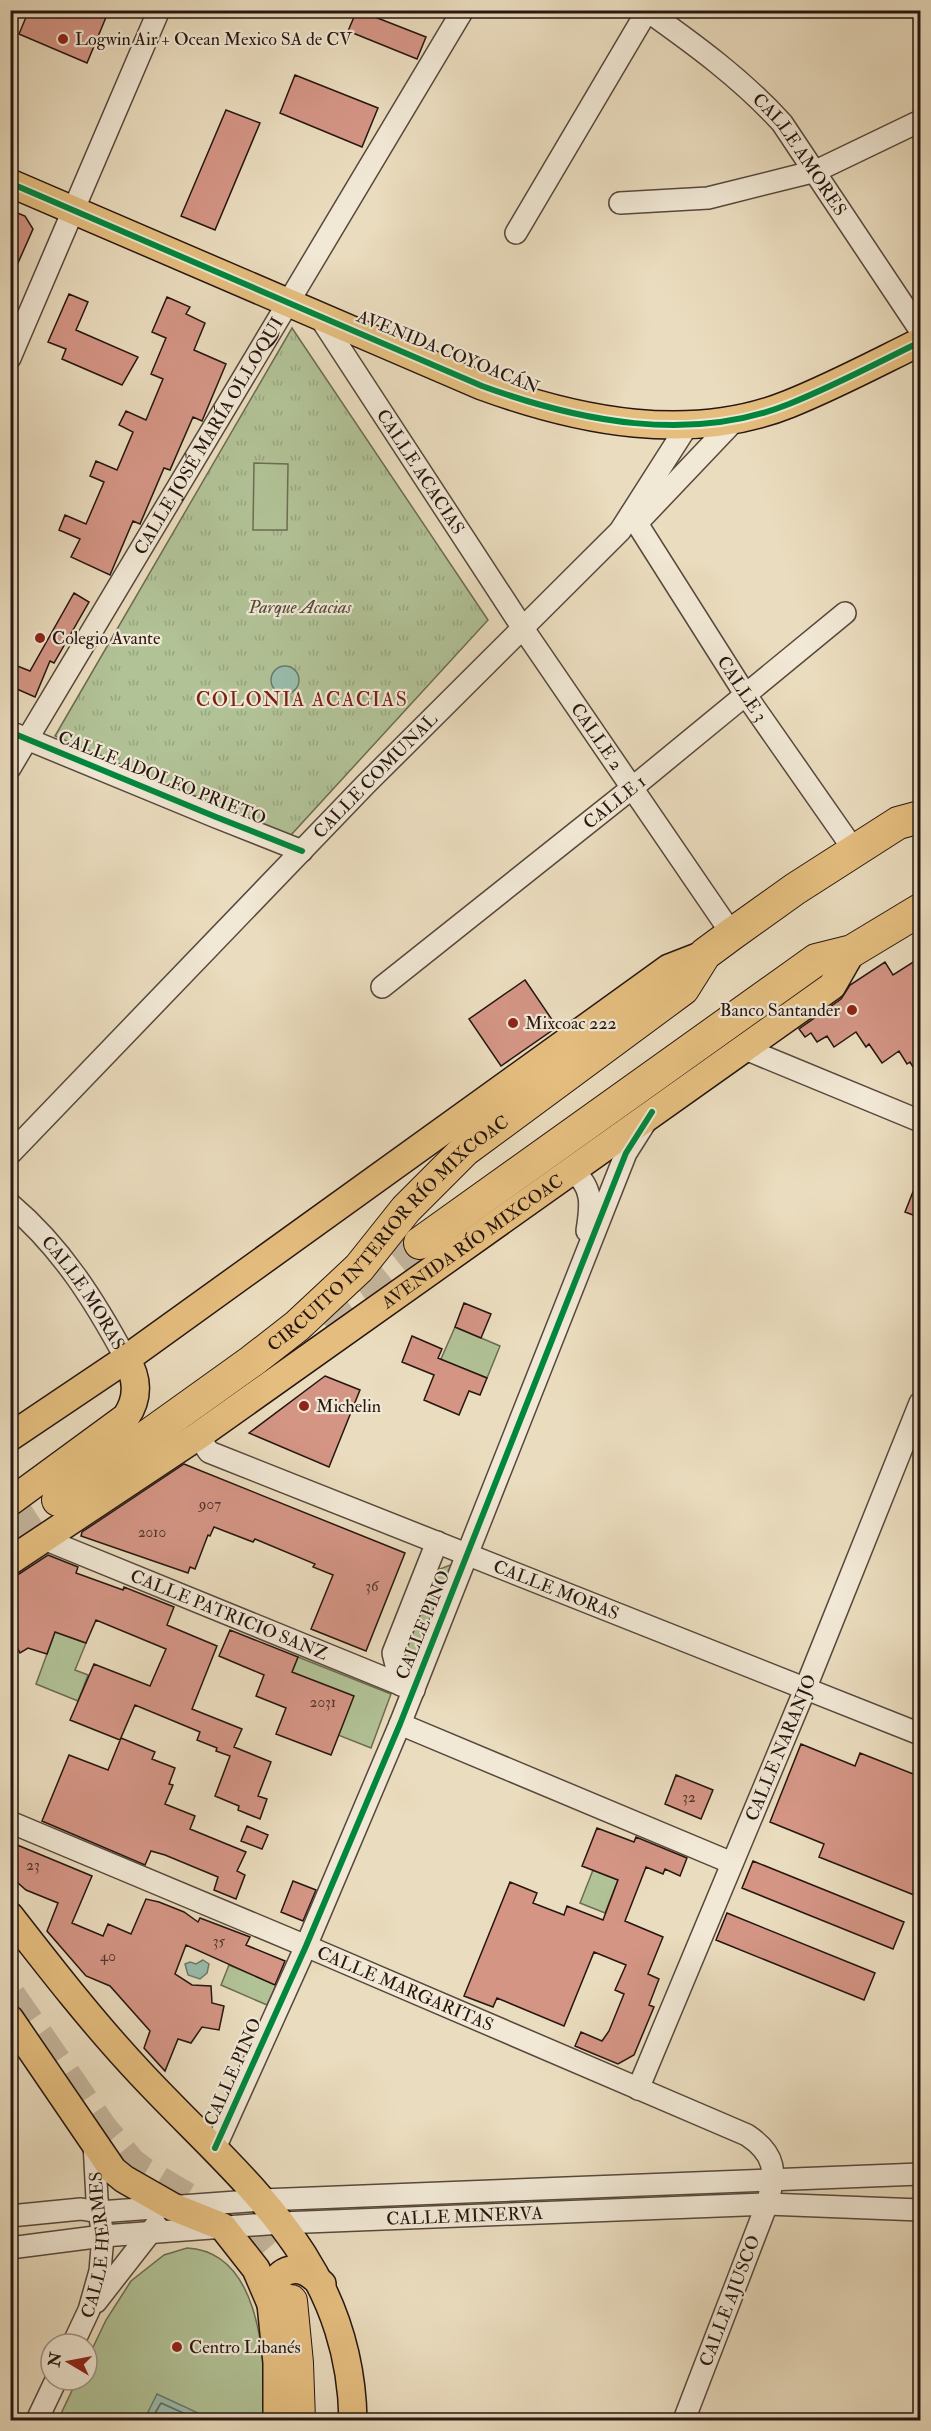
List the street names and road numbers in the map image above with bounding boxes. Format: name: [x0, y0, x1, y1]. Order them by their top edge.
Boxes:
street label: CALLE AMORES: [748, 88, 852, 220]
street label: AVENIDA COYOACÁN: [353, 305, 542, 399]
street label: CALLE JOSÉ MARÍA OLLOQUI: [129, 313, 288, 559]
street label: CALLE ACACIAS: [371, 405, 470, 539]
street label: CALLE 3: [712, 651, 772, 726]
street label: CALLE 2: [566, 698, 628, 775]
street label: CALLE COMUNAL: [308, 708, 442, 843]
street label: CALLE ADOLFO PRIETO: [55, 726, 269, 830]
street label: CALLE 1: [578, 770, 650, 834]
street label: CIRCUITO INTERIOR RÍO MIXCOAC: [263, 1110, 513, 1356]
street label: AVENIDA RÍO MIXCOAC: [376, 1169, 568, 1314]
street label: CALLE MORAS: [37, 1231, 130, 1354]
street label: CALLE MORAS: [490, 1554, 623, 1625]
street label: CALLE PATRICIO SANZ: [127, 1564, 331, 1665]
street label: CALLE PINO: [391, 1567, 455, 1683]
street label: CALLE NARANJO: [740, 1671, 821, 1824]
street label: CALLE MARGARITAS: [314, 1941, 497, 2037]
street label: CALLE PINO: [199, 2014, 267, 2130]
street label: CALLE HERMES: [75, 2171, 115, 2322]
street label: CALLE MINERVA: [386, 2201, 544, 2230]
street label: CALLE AJUSCO: [694, 2232, 766, 2370]

